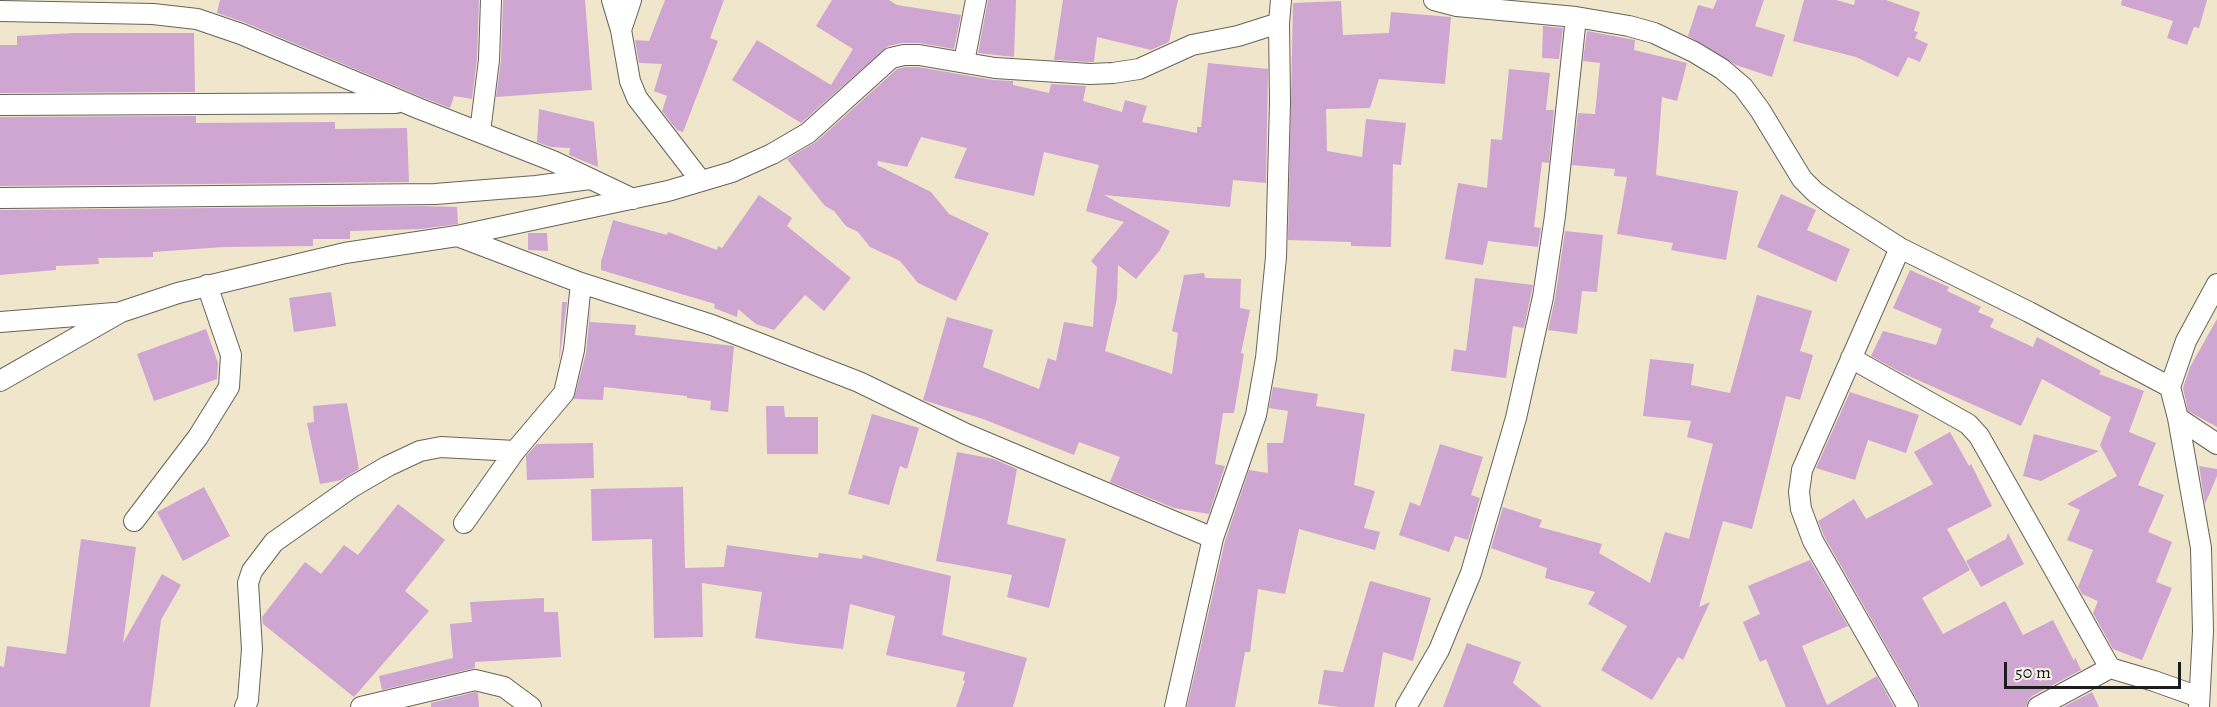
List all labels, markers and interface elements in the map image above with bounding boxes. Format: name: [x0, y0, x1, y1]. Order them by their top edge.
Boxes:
scale bar: [2007, 650, 2184, 688]
text: 50 m: [2015, 660, 2051, 684]

